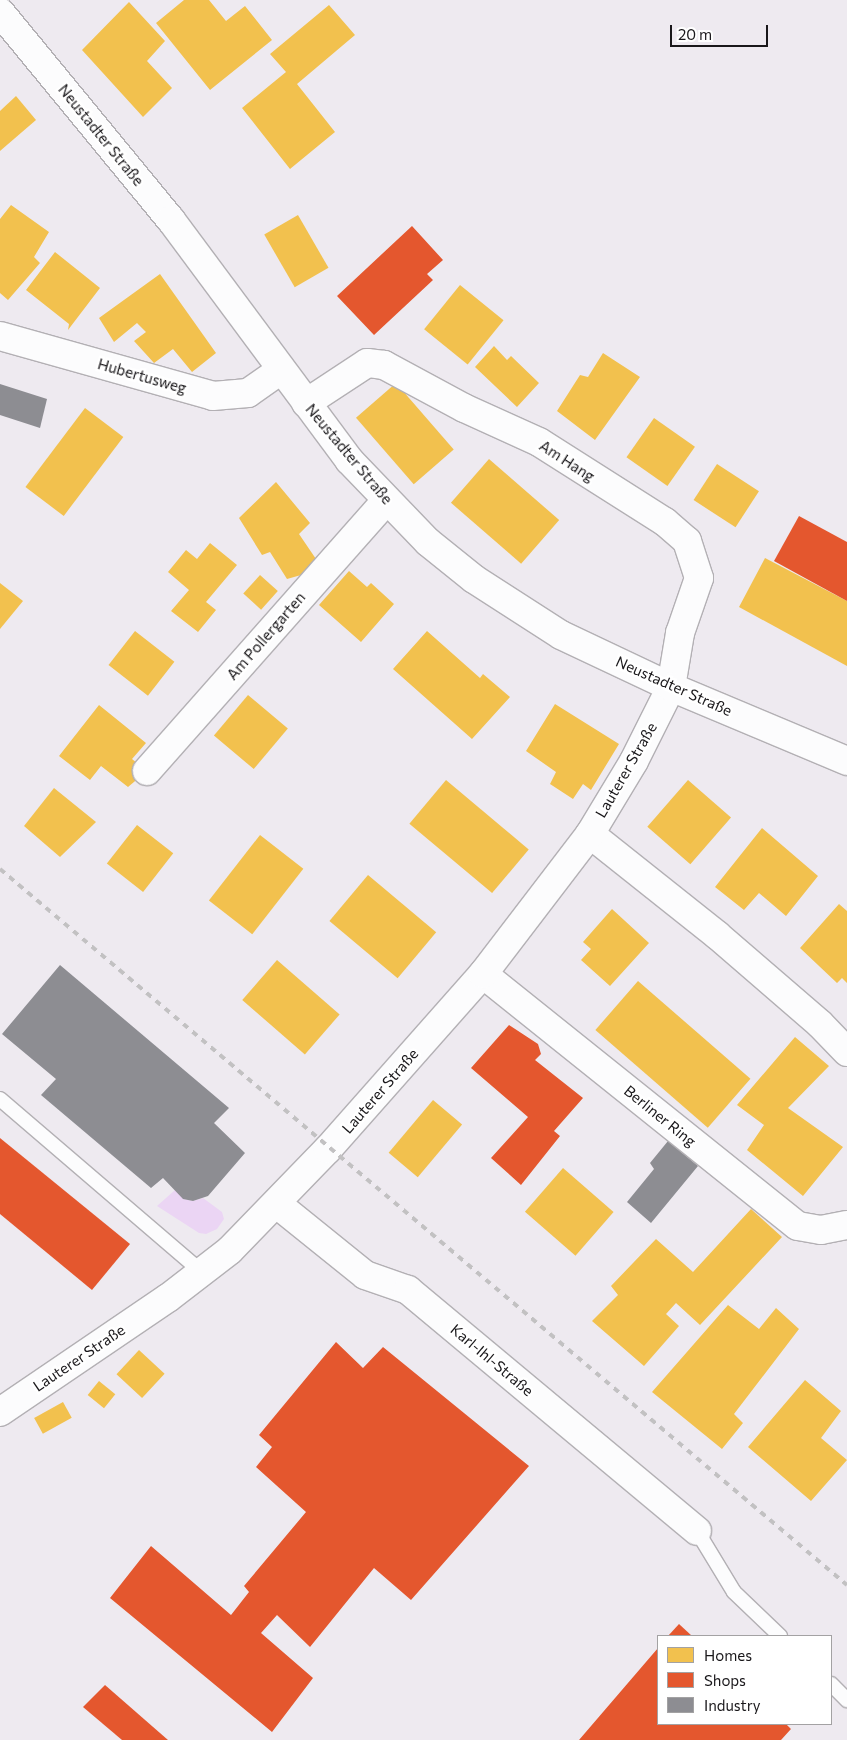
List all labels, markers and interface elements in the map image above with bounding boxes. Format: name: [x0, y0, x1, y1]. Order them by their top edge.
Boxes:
scale bar: [672, 15, 770, 47]
text: 20 m: [678, 25, 712, 43]
street label: Neustadter Straße: [55, 81, 147, 189]
street label: Hubertusweg: [96, 355, 188, 397]
street label: Neustadter Straße: [302, 400, 396, 508]
street label: Am Hang: [536, 437, 598, 485]
street label: Am Pollergarten: [223, 588, 309, 684]
street label: Neustadter Straße: [613, 652, 735, 720]
street label: Lauterer Straße: [592, 719, 660, 821]
street label: Lauterer Straße: [338, 1045, 422, 1137]
street label: Berliner Ring: [620, 1082, 700, 1150]
street label: Karl-Ihl-Straße: [447, 1320, 537, 1400]
street label: Lauterer Straße: [30, 1321, 128, 1395]
legend: [657, 1635, 832, 1725]
text: Homes: [704, 1646, 752, 1664]
text: Shops: [704, 1671, 746, 1689]
text: Industry: [704, 1696, 761, 1714]

